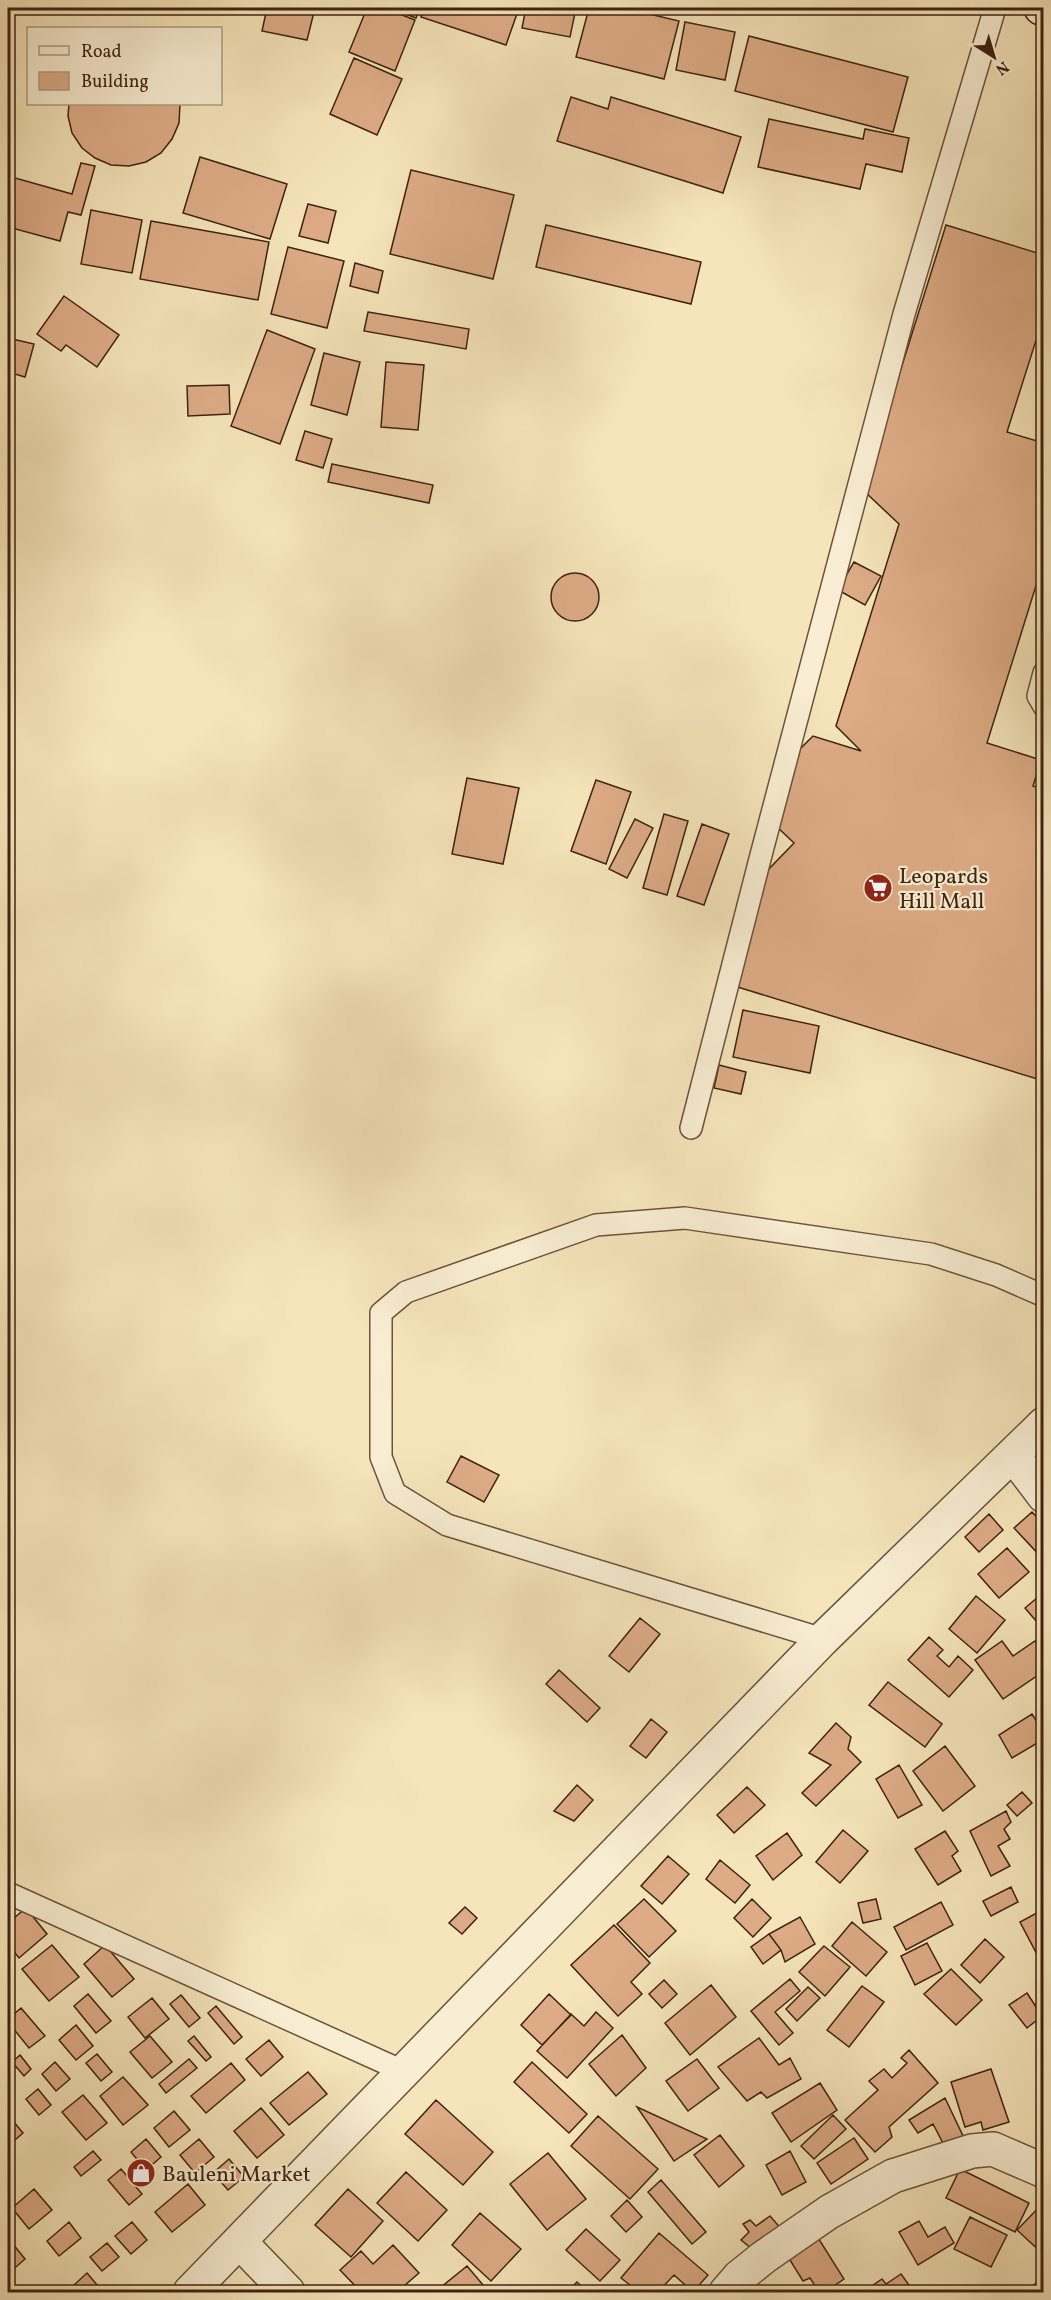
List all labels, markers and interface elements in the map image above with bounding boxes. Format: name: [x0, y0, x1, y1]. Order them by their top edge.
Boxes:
legend: [27, 27, 222, 105]
north arrow: [964, 27, 1024, 87]
text: Road: [81, 40, 122, 65]
text: N: [990, 55, 1013, 80]
text: Building: [81, 70, 149, 95]
place label: Leopards Hill Mall: [899, 862, 988, 918]
supermarket icon: Leopards Hill Mall: [862, 872, 894, 904]
shop icon: Bauleni Market: [125, 2157, 157, 2189]
place label: Bauleni Market: [162, 2160, 311, 2191]

